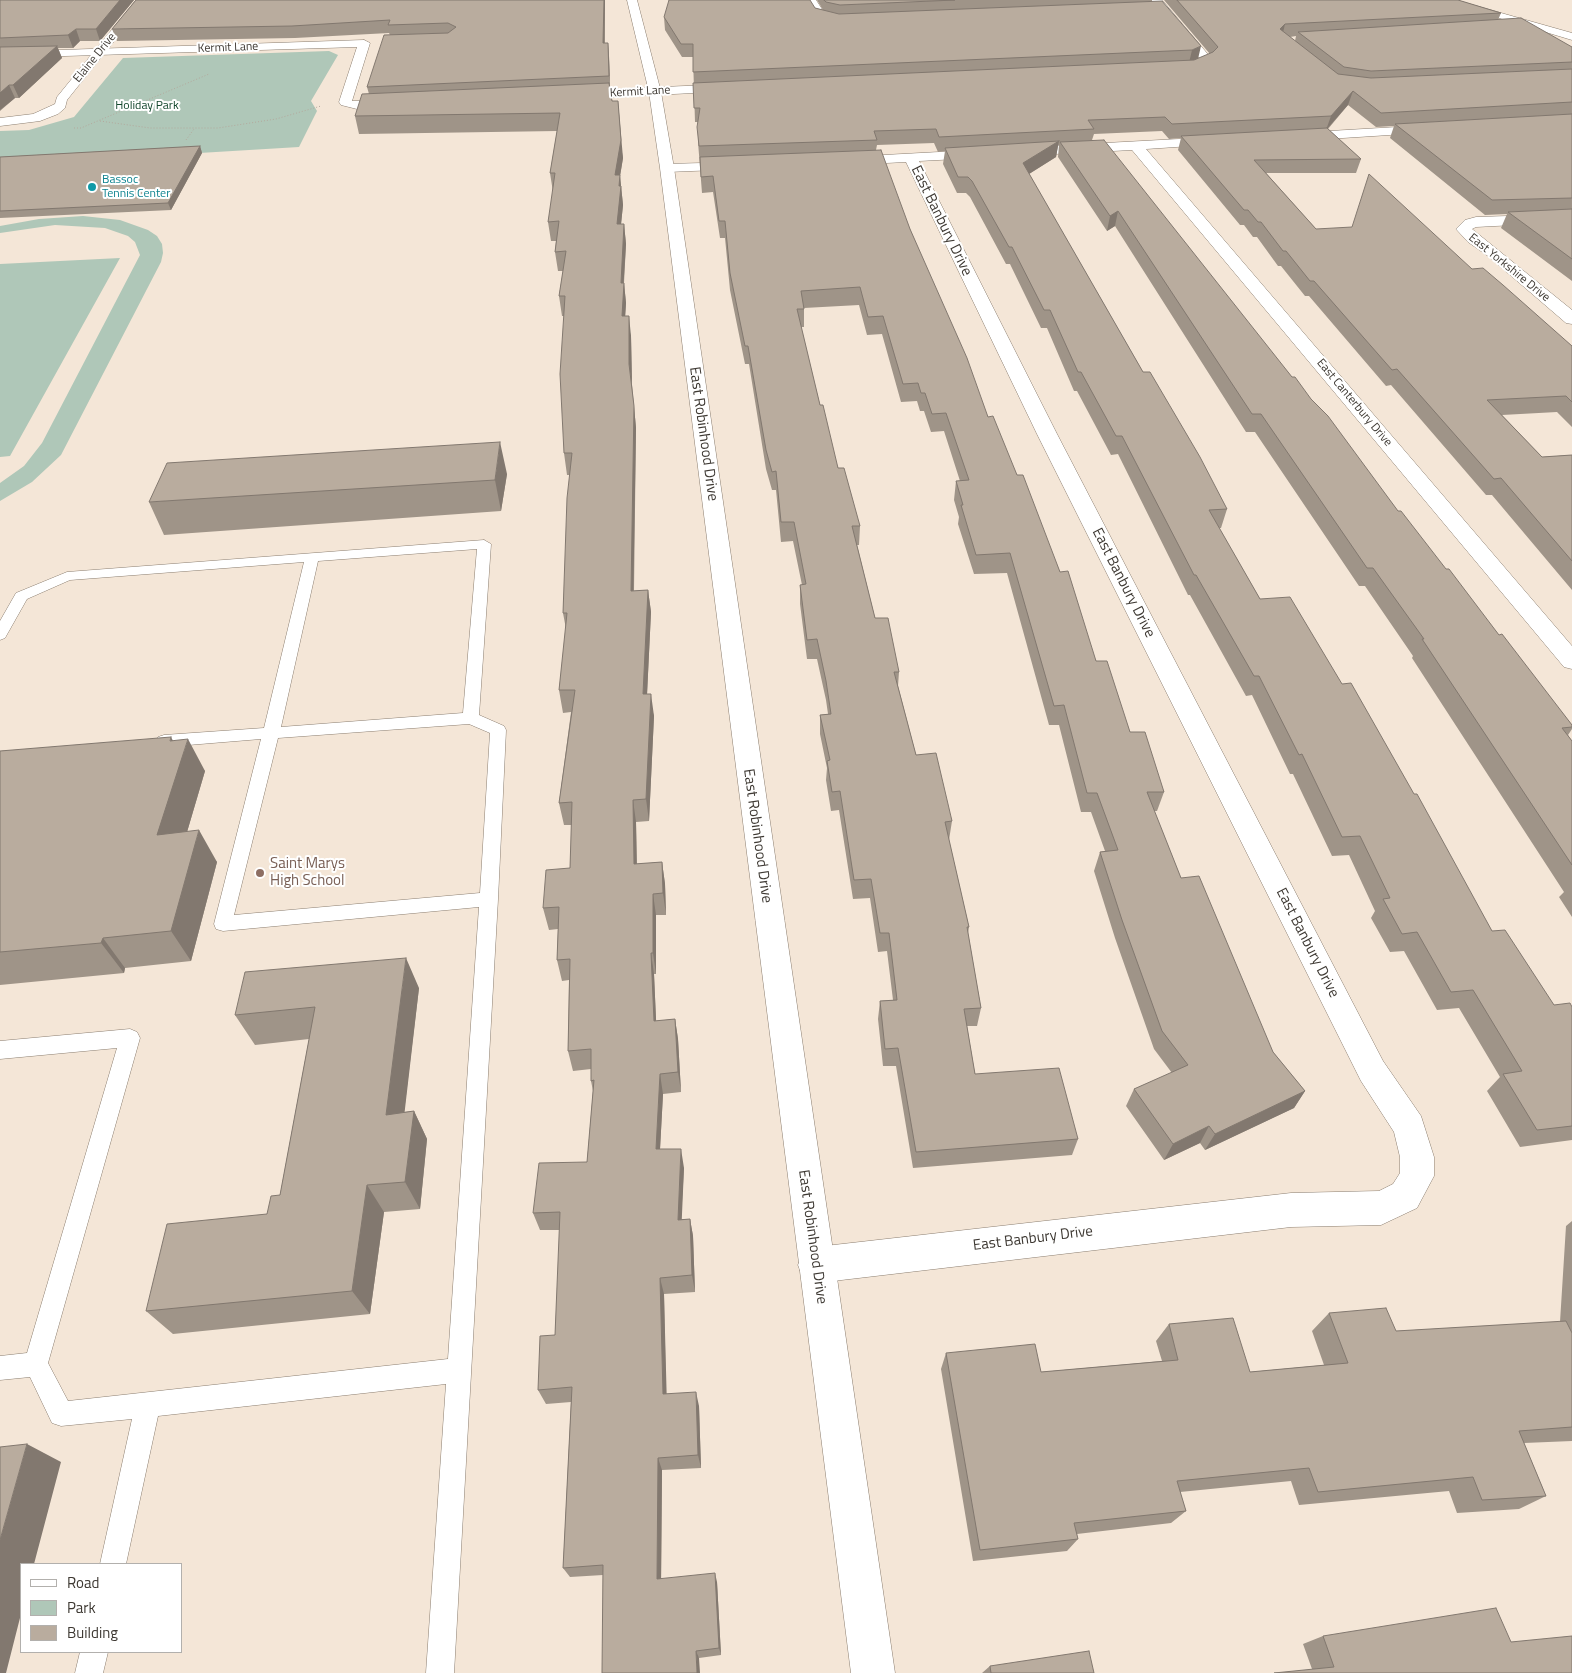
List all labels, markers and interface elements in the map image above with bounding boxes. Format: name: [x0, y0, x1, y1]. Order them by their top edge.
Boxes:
street label: Elaine Drive: [71, 30, 119, 86]
street label: Kermit Lane: [197, 40, 259, 56]
street label: Kermit Lane: [609, 83, 671, 101]
park label: Holiday Park: [115, 99, 179, 113]
street label: East Banbury Drive: [906, 163, 976, 279]
place label: Bassoc Tennis Center: [102, 173, 170, 201]
marker: Bassoc Tennis Center: [86, 181, 98, 193]
street label: East Yorkshire Drive: [1465, 231, 1553, 305]
street label: East Canterbury Drive: [1313, 356, 1395, 450]
street label: East Robinhood Drive: [685, 366, 721, 502]
street label: East Banbury Drive: [1088, 525, 1158, 641]
street label: East Robinhood Drive: [739, 768, 775, 904]
place label: Saint Marys High School: [270, 855, 345, 890]
marker: Saint Marys High School: [254, 867, 266, 879]
street label: East Banbury Drive: [1272, 885, 1342, 1001]
street label: East Robinhood Drive: [794, 1169, 830, 1305]
street label: East Banbury Drive: [972, 1223, 1094, 1255]
legend: [20, 1563, 182, 1653]
text: Road: [67, 1571, 99, 1594]
text: Park: [67, 1596, 96, 1619]
text: Building: [67, 1621, 118, 1644]

